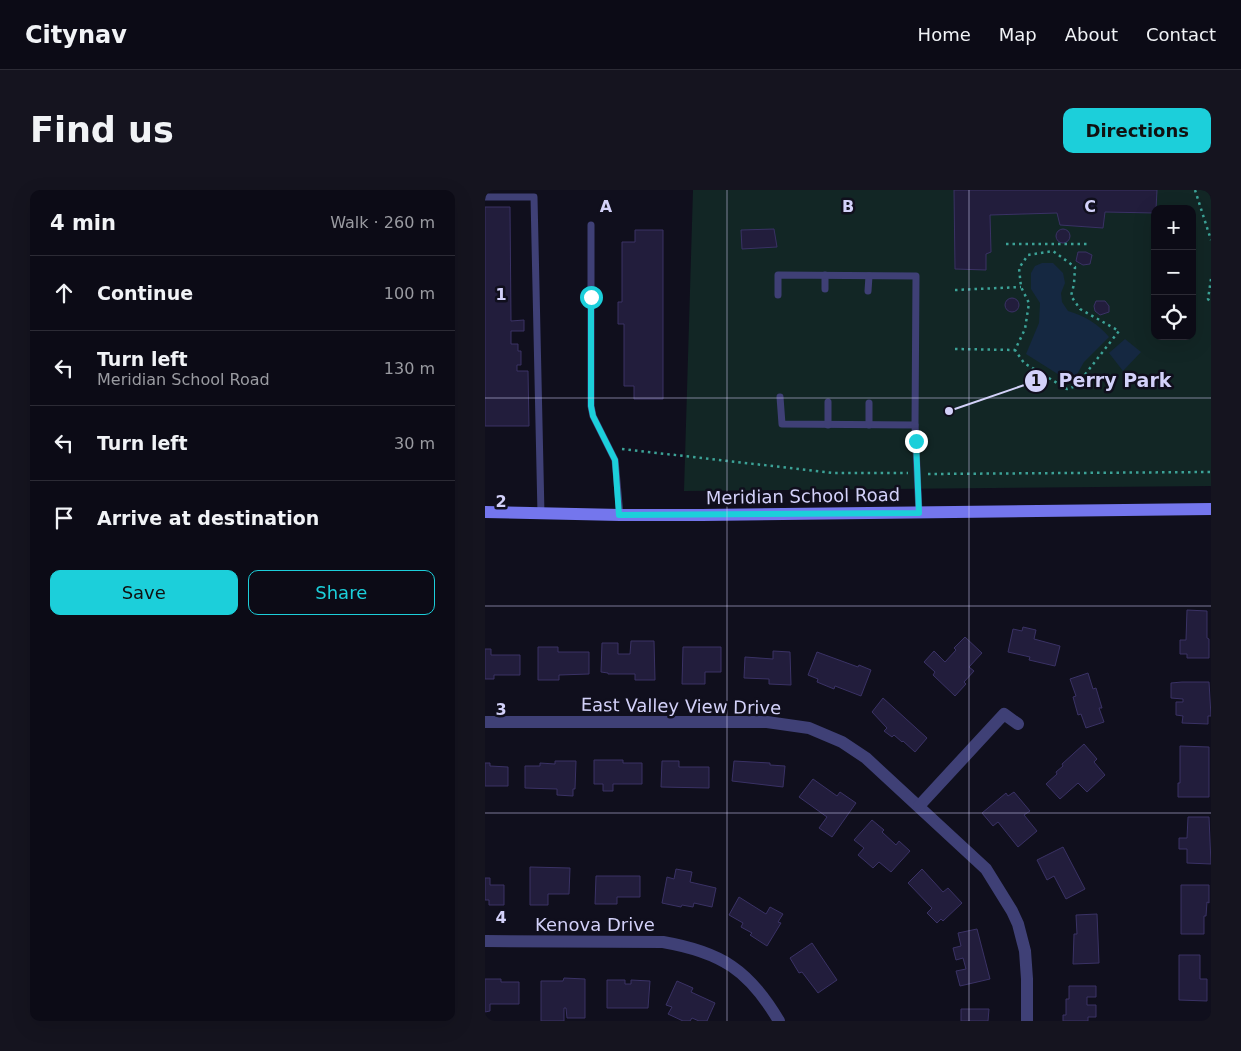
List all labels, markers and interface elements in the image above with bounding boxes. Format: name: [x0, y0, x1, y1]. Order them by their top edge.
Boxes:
text: Citynav: [25, 21, 127, 49]
text: Home: [918, 24, 971, 45]
text: Map: [999, 24, 1037, 45]
text: About: [1065, 24, 1118, 45]
text: Contact: [1146, 24, 1216, 45]
button: Directions: [1063, 108, 1211, 153]
text: Find us: [30, 110, 174, 150]
text: A: [600, 197, 613, 216]
text: B: [842, 197, 854, 216]
text: C: [1084, 197, 1096, 216]
map controls: [1151, 205, 1196, 340]
button: +: [1151, 205, 1196, 250]
text: 4 min: [50, 211, 116, 235]
text: Walk · 260 m: [330, 213, 435, 232]
button: −: [1151, 250, 1196, 295]
icon: ahead: [50, 279, 78, 307]
text: Continue: [97, 282, 193, 304]
text: 100 m: [384, 284, 435, 303]
text: 1: [495, 285, 507, 304]
route start: [580, 286, 603, 309]
button: locate: [1151, 295, 1196, 340]
text: Turn left: [97, 348, 188, 370]
icon: left: [50, 354, 78, 382]
text: 130 m: [384, 359, 435, 378]
callout: Perry Park: [1024, 364, 1181, 398]
text: Perry Park: [1059, 369, 1172, 391]
text: Meridian School Road: [97, 370, 270, 389]
text: 1: [1031, 372, 1041, 390]
icon: left: [50, 429, 78, 457]
route end: [905, 430, 928, 453]
text: Turn left: [97, 432, 188, 454]
text: 30 m: [394, 434, 435, 453]
street label: Meridian School Road: [706, 484, 900, 508]
text: 2: [495, 492, 507, 511]
icon: arrive: [50, 504, 78, 532]
text: Arrive at destination: [97, 507, 319, 529]
button: Save: [50, 570, 238, 615]
button: Share: [248, 570, 435, 615]
street label: East Valley View Drive: [581, 694, 781, 718]
text: 3: [495, 700, 507, 719]
text: 4: [495, 908, 507, 927]
street label: Kenova Drive: [535, 914, 655, 935]

